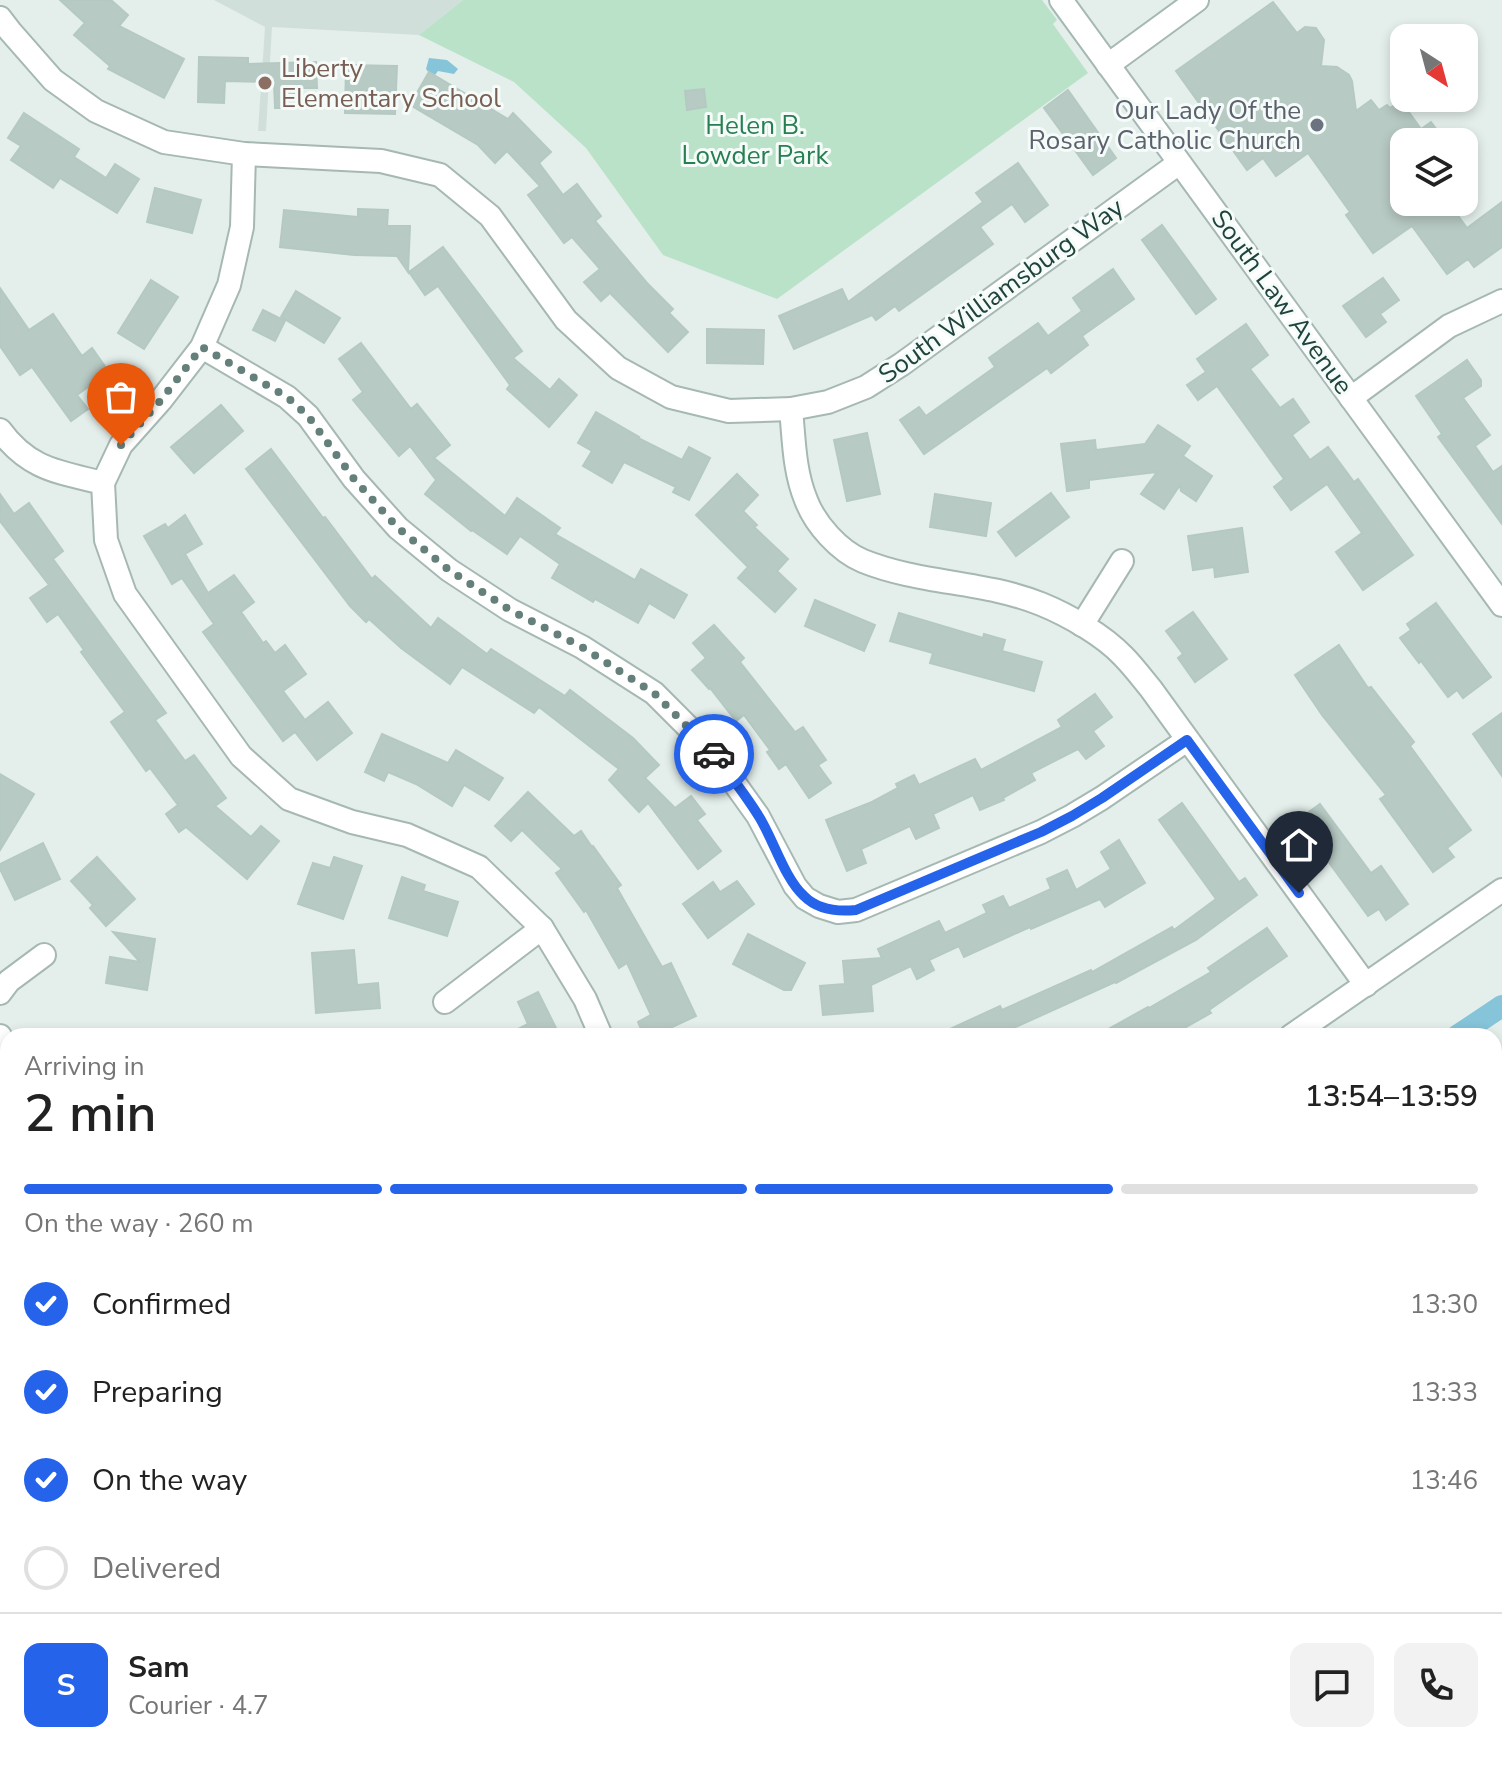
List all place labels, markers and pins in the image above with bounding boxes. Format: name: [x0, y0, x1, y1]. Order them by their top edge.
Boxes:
place label: Liberty Elementary School: [281, 51, 501, 116]
marker: Liberty Elementary School: [256, 74, 274, 92]
place label: Our Lady Of the Rosary Catholic Church: [1029, 93, 1301, 158]
marker: Our Lady Of the Rosary Catholic Church: [1308, 116, 1326, 134]
pin: [87, 363, 155, 445]
pin: [1265, 811, 1333, 893]

